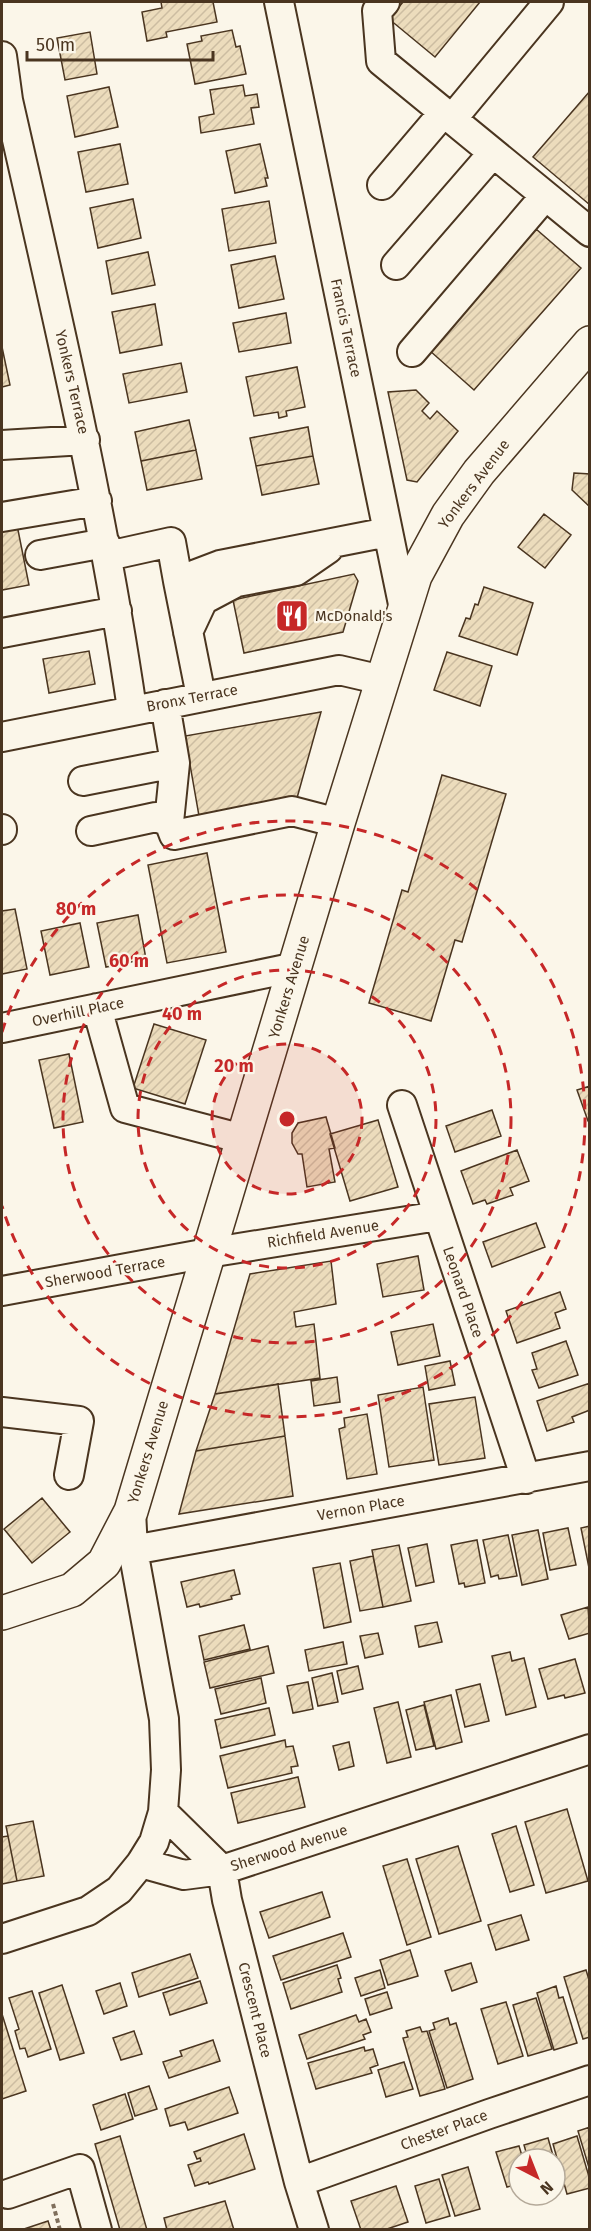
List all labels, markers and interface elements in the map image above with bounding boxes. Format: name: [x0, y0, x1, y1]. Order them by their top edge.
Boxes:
scale bar: [27, 24, 213, 62]
text: 50 m: [36, 34, 75, 56]
street label: Francis Terrace: [327, 277, 365, 379]
street label: Yonkers Terrace: [51, 328, 93, 436]
street label: Yonkers Avenue: [435, 436, 513, 532]
restaurant icon: McDonald's: [274, 598, 310, 634]
place label: McDonald's: [315, 607, 393, 625]
street label: Bronx Terrace: [145, 680, 239, 716]
text: 80 m: [56, 898, 96, 920]
street label: Yonkers Avenue: [265, 933, 313, 1041]
text: 60 m: [109, 950, 149, 972]
street label: Overhill Place: [30, 993, 126, 1031]
text: 40 m: [162, 1003, 202, 1025]
text: 20 m: [214, 1055, 254, 1077]
centre of rings: [277, 1109, 297, 1129]
street label: Richfield Avenue: [266, 1216, 380, 1252]
street label: Leonard Place: [439, 1244, 487, 1340]
street label: Sherwood Terrace: [44, 1253, 166, 1291]
street label: Yonkers Avenue: [124, 1398, 172, 1506]
street label: Vernon Place: [316, 1491, 406, 1525]
street label: Sherwood Avenue: [228, 1821, 350, 1875]
street label: Crescent Place: [234, 1960, 276, 2060]
street label: Chester Place: [398, 2106, 490, 2154]
north arrow: [507, 2147, 567, 2207]
text: N: [536, 2177, 557, 2198]

